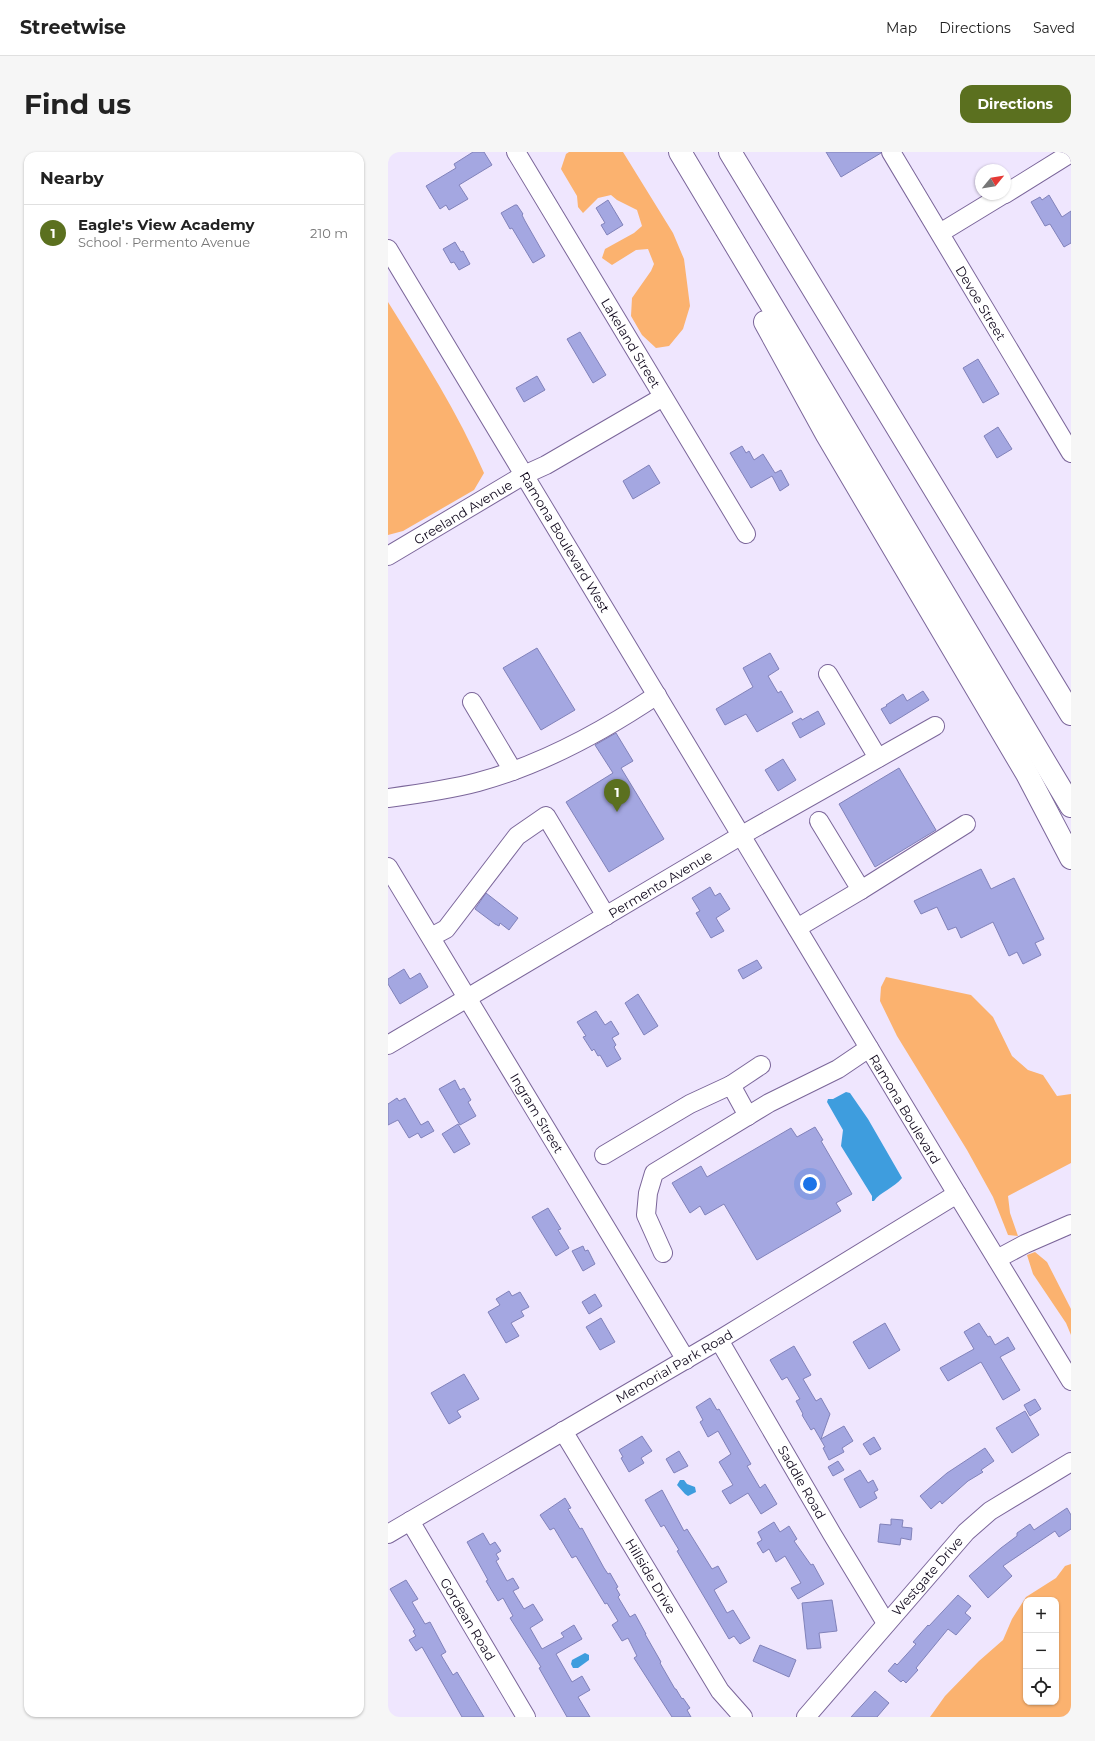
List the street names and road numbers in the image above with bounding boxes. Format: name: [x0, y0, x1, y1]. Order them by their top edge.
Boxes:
street label: Devoe Street: [953, 263, 1009, 343]
street label: Lakeland Street: [598, 295, 664, 391]
street label: Ramona Boulevard West: [517, 469, 613, 615]
street label: Greeland Avenue: [411, 476, 515, 548]
street label: Permento Avenue: [605, 847, 715, 921]
street label: Ramona Boulevard: [866, 1051, 944, 1167]
street label: Ingram Street: [507, 1070, 567, 1156]
street label: Memorial Park Road: [613, 1326, 735, 1406]
street label: Saddle Road: [775, 1442, 829, 1522]
street label: Westgate Drive: [888, 1533, 966, 1619]
street label: Hillside Drive: [622, 1535, 680, 1617]
street label: Gordean Road: [437, 1575, 499, 1663]

